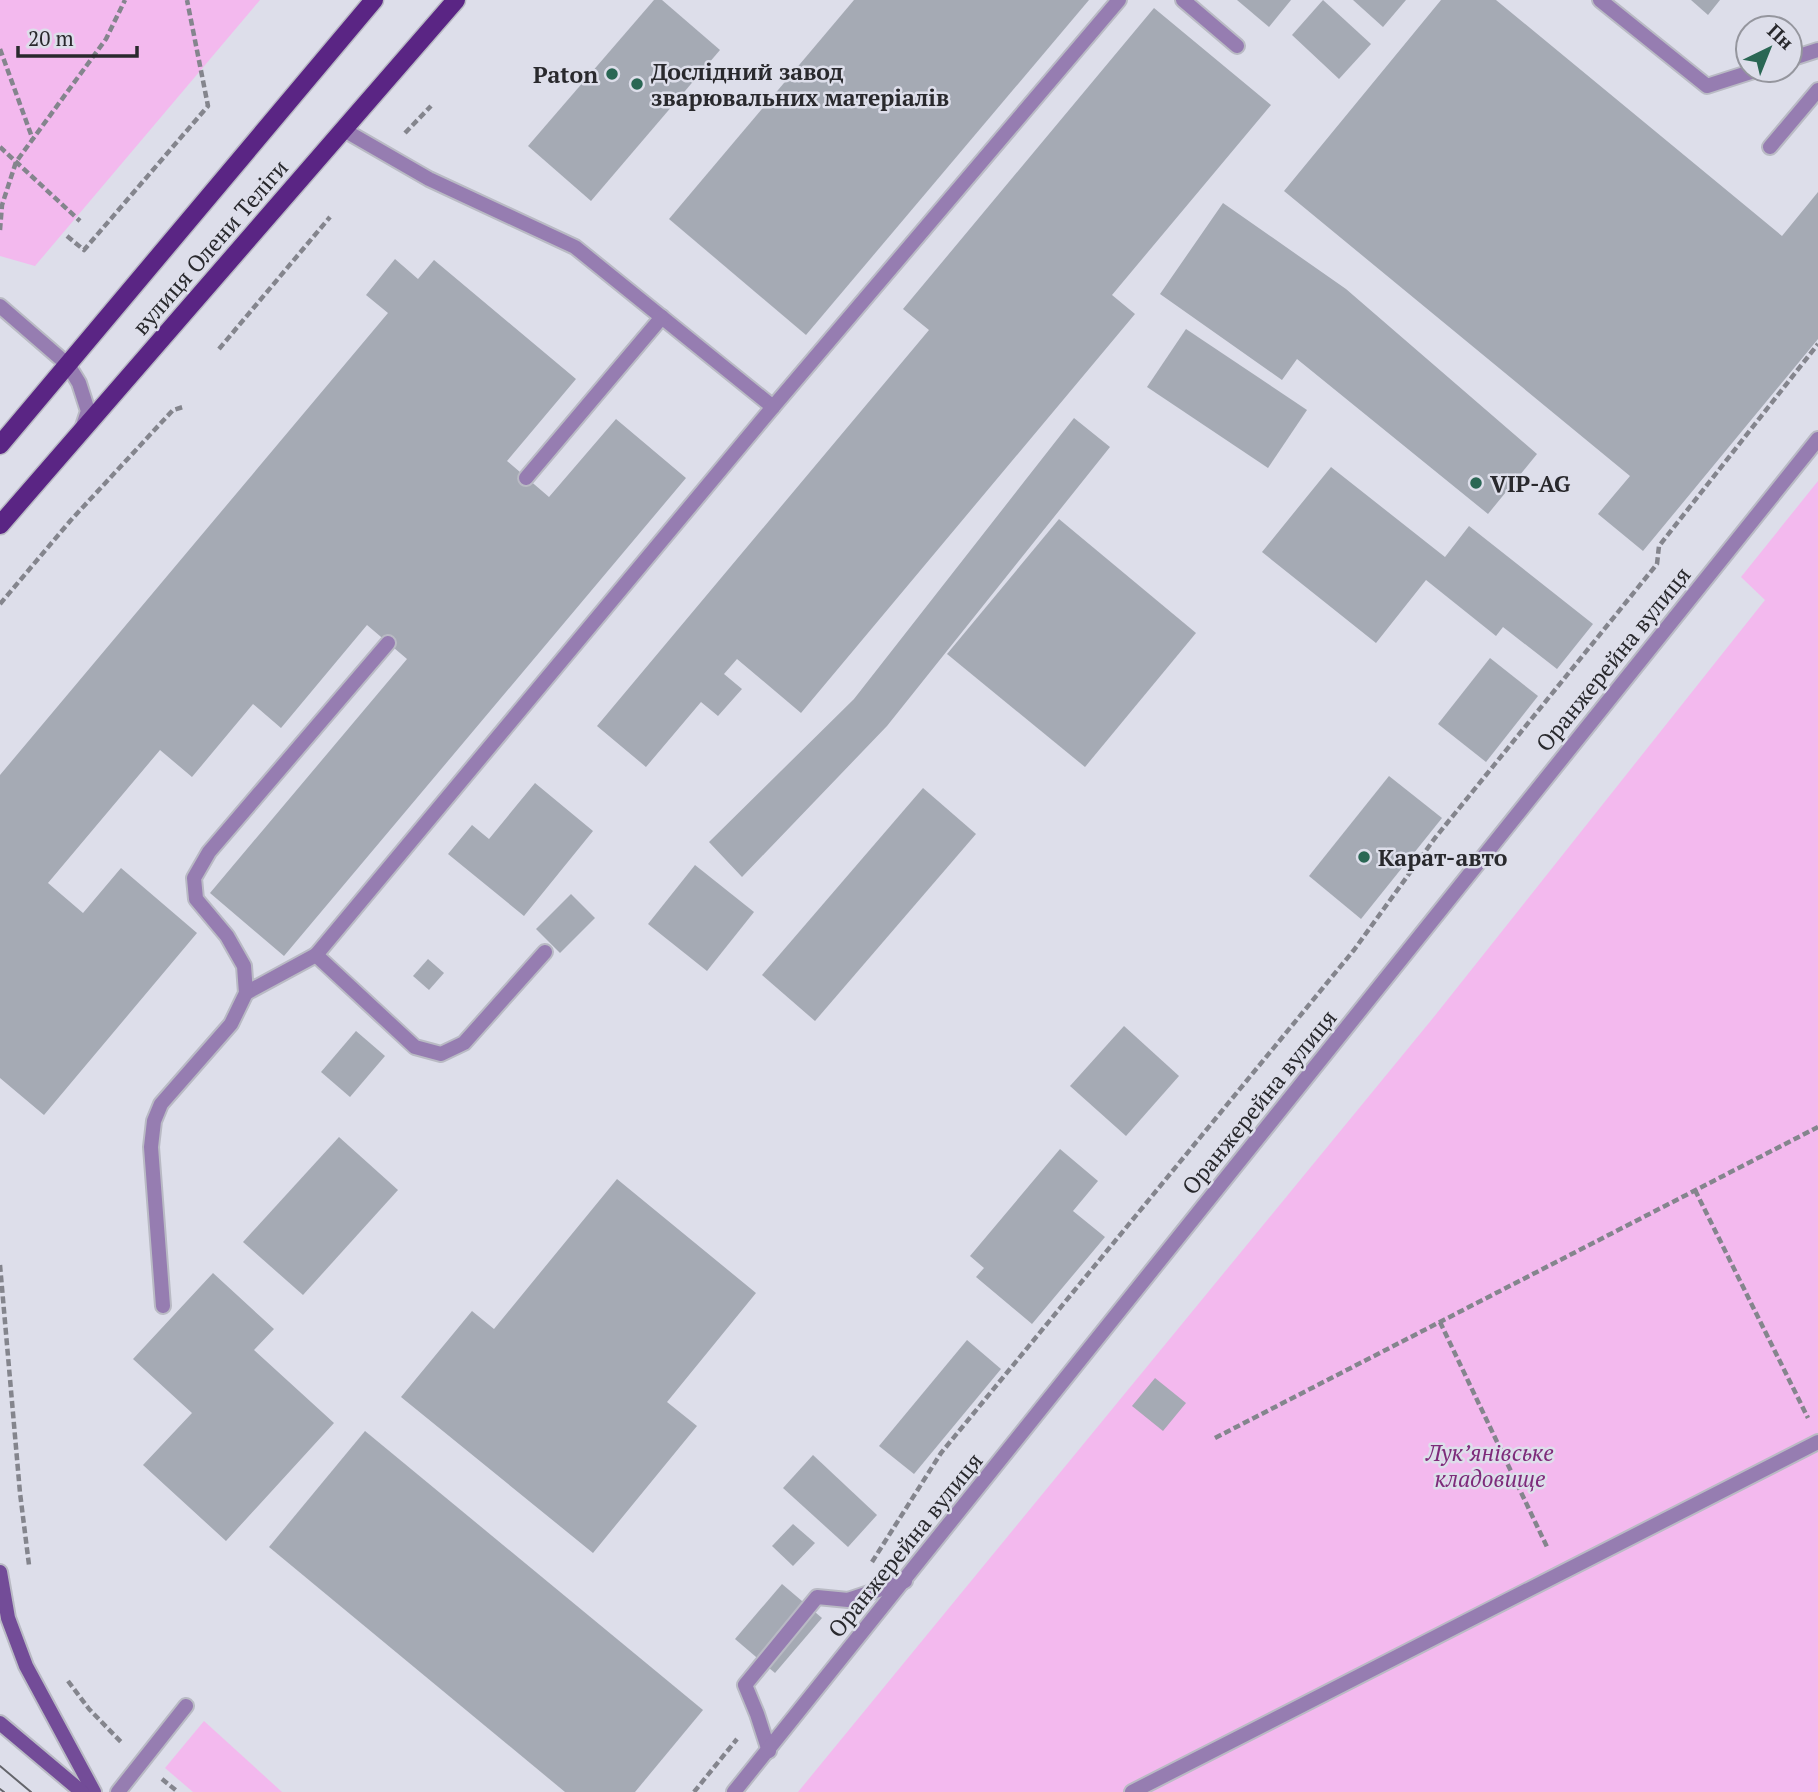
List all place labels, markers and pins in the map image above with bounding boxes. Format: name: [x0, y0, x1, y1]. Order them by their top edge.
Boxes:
place label: Дослідний завод зварювальних матеріалів: [651, 56, 949, 113]
place label: Paton: [533, 59, 598, 90]
marker: Paton: [604, 66, 620, 82]
marker: Дослідний завод зварювальних матеріалів: [629, 76, 645, 92]
place label: VIP-AG: [1490, 468, 1571, 499]
marker: VIP-AG: [1468, 475, 1484, 491]
place label: Карат-авто: [1378, 842, 1507, 873]
marker: Карат-авто: [1356, 849, 1372, 865]

